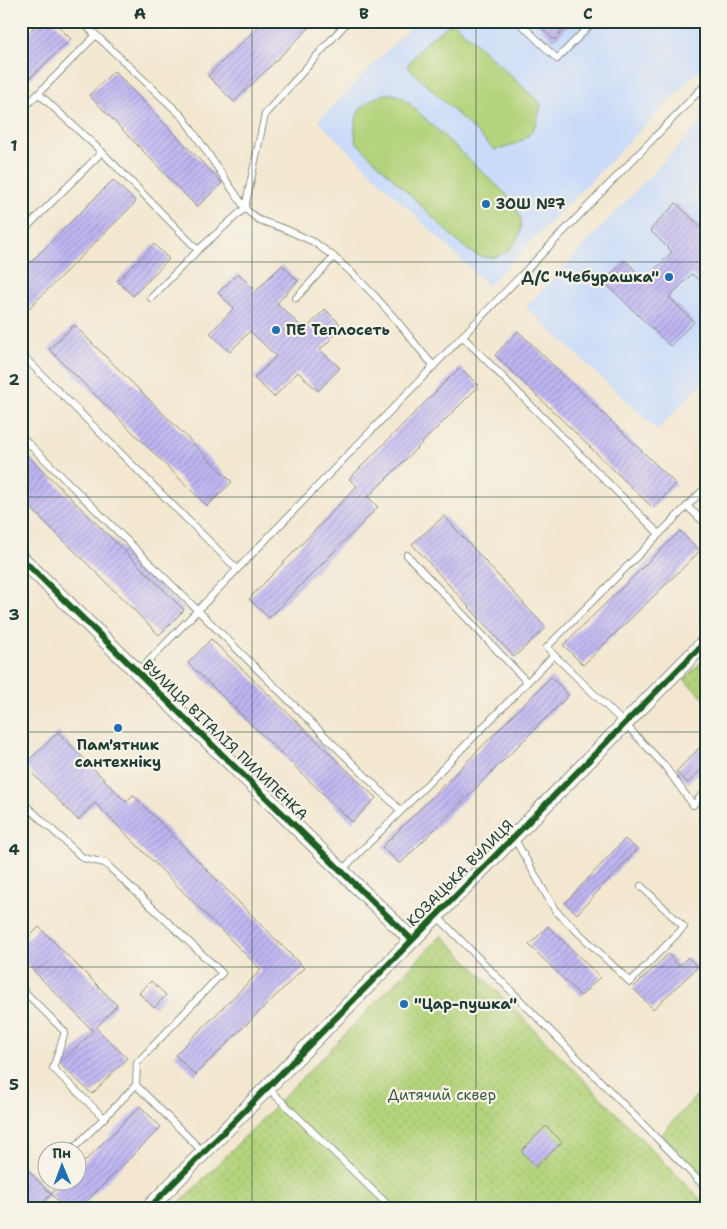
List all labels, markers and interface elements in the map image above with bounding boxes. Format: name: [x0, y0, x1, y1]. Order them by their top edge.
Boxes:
text: A: [134, 3, 146, 24]
text: B: [359, 3, 369, 24]
text: C: [583, 3, 593, 24]
text: 1: [10, 135, 18, 156]
place label: ЗОШ №7: [496, 194, 566, 214]
marker: ЗОШ №7: [480, 198, 492, 210]
place label: Д/С "Чебурашка": [522, 267, 659, 287]
marker: Д/С "Чебурашка": [663, 271, 675, 283]
place label: ПЕ Теплосеть: [286, 320, 390, 340]
marker: ПЕ Теплосеть: [270, 324, 282, 336]
text: 2: [8, 369, 20, 390]
text: 3: [8, 604, 20, 625]
street label: ВУЛИЦЯ ВІТАЛІЯ ПИЛИПЕНКА: [138, 655, 312, 825]
marker: Пам'ятник сантехніку: [112, 722, 124, 734]
place label: Пам'ятник сантехніку: [75, 735, 161, 772]
street label: КОЗАЦЬКА ВУЛИЦЯ: [402, 815, 518, 931]
text: 4: [8, 839, 20, 860]
place label: "Цар-пушка": [414, 994, 517, 1014]
marker: "Цар-пушка": [398, 998, 410, 1010]
text: 5: [9, 1074, 19, 1095]
park label: Дитячий сквер: [388, 1085, 496, 1105]
north arrow: [38, 1142, 88, 1192]
text: Пн: [52, 1144, 71, 1162]

